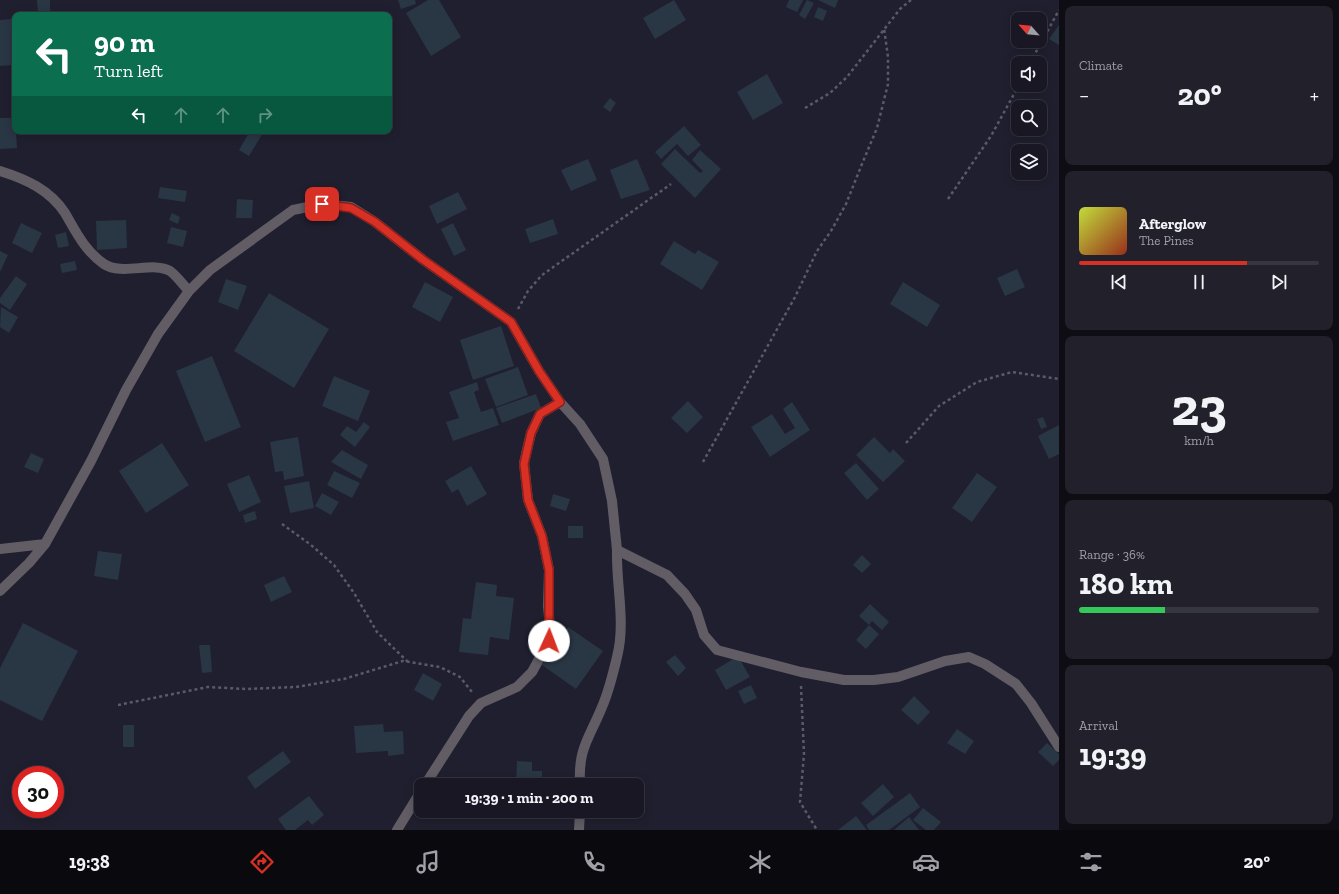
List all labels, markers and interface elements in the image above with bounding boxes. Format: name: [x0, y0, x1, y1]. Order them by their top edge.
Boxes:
north arrow: [1011, 12, 1047, 48]
map controls: [1011, 12, 1047, 180]
text: 90 m: [94, 26, 155, 59]
icon: left: [28, 28, 80, 80]
button: sound: [1011, 56, 1047, 92]
text: Climate: [1079, 58, 1123, 73]
text: Turn left: [94, 60, 163, 82]
text: 20°: [1177, 77, 1222, 113]
text: −: [1079, 82, 1089, 109]
text: +: [1310, 82, 1319, 109]
button: search: [1011, 100, 1047, 136]
icon: left: [128, 104, 150, 126]
icon: ahead: [170, 104, 192, 126]
icon: ahead: [212, 104, 234, 126]
icon: right: [254, 104, 276, 126]
button: layers: [1011, 144, 1047, 180]
pin: [305, 187, 339, 221]
icon: arrive: [311, 193, 333, 215]
text: Afterglow: [1139, 215, 1206, 233]
text: The Pines: [1139, 233, 1194, 248]
icon: previous: [1108, 271, 1130, 293]
icon: pause: [1188, 271, 1210, 293]
icon: next: [1268, 271, 1290, 293]
text: 23: [1171, 376, 1227, 438]
text: km/h: [1184, 433, 1214, 448]
text: Range · 36%: [1079, 547, 1145, 562]
text: 180 km: [1079, 566, 1173, 602]
position arrow: [528, 620, 570, 662]
text: Arrival: [1079, 718, 1118, 733]
text: 19:39: [1079, 737, 1147, 773]
speed limit sign: 30: [12, 766, 64, 818]
text: 19:39 · 1 min · 200 m: [465, 789, 593, 807]
icon: directions: [248, 848, 276, 876]
icon: music: [414, 848, 442, 876]
icon: phone: [580, 848, 608, 876]
icon: climate: [746, 848, 774, 876]
icon: car: [912, 848, 940, 876]
icon: filters: [1077, 848, 1105, 876]
text: 19:38: [69, 851, 110, 873]
text: 20°: [1243, 851, 1270, 873]

